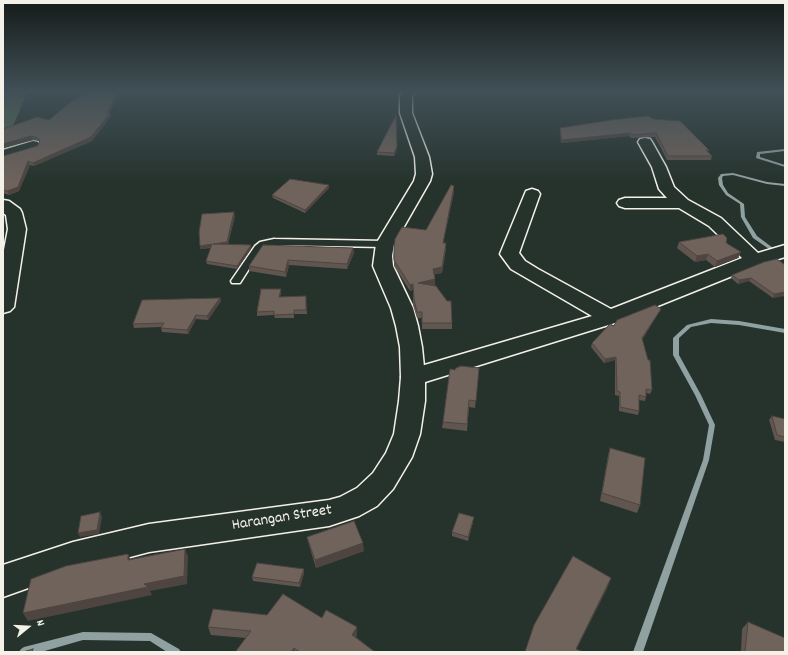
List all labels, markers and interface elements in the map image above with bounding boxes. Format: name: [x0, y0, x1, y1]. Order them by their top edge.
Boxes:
street label: Harangan Street: [231, 502, 333, 536]
north arrow: [8, 607, 48, 647]
text: N: [31, 618, 48, 628]

